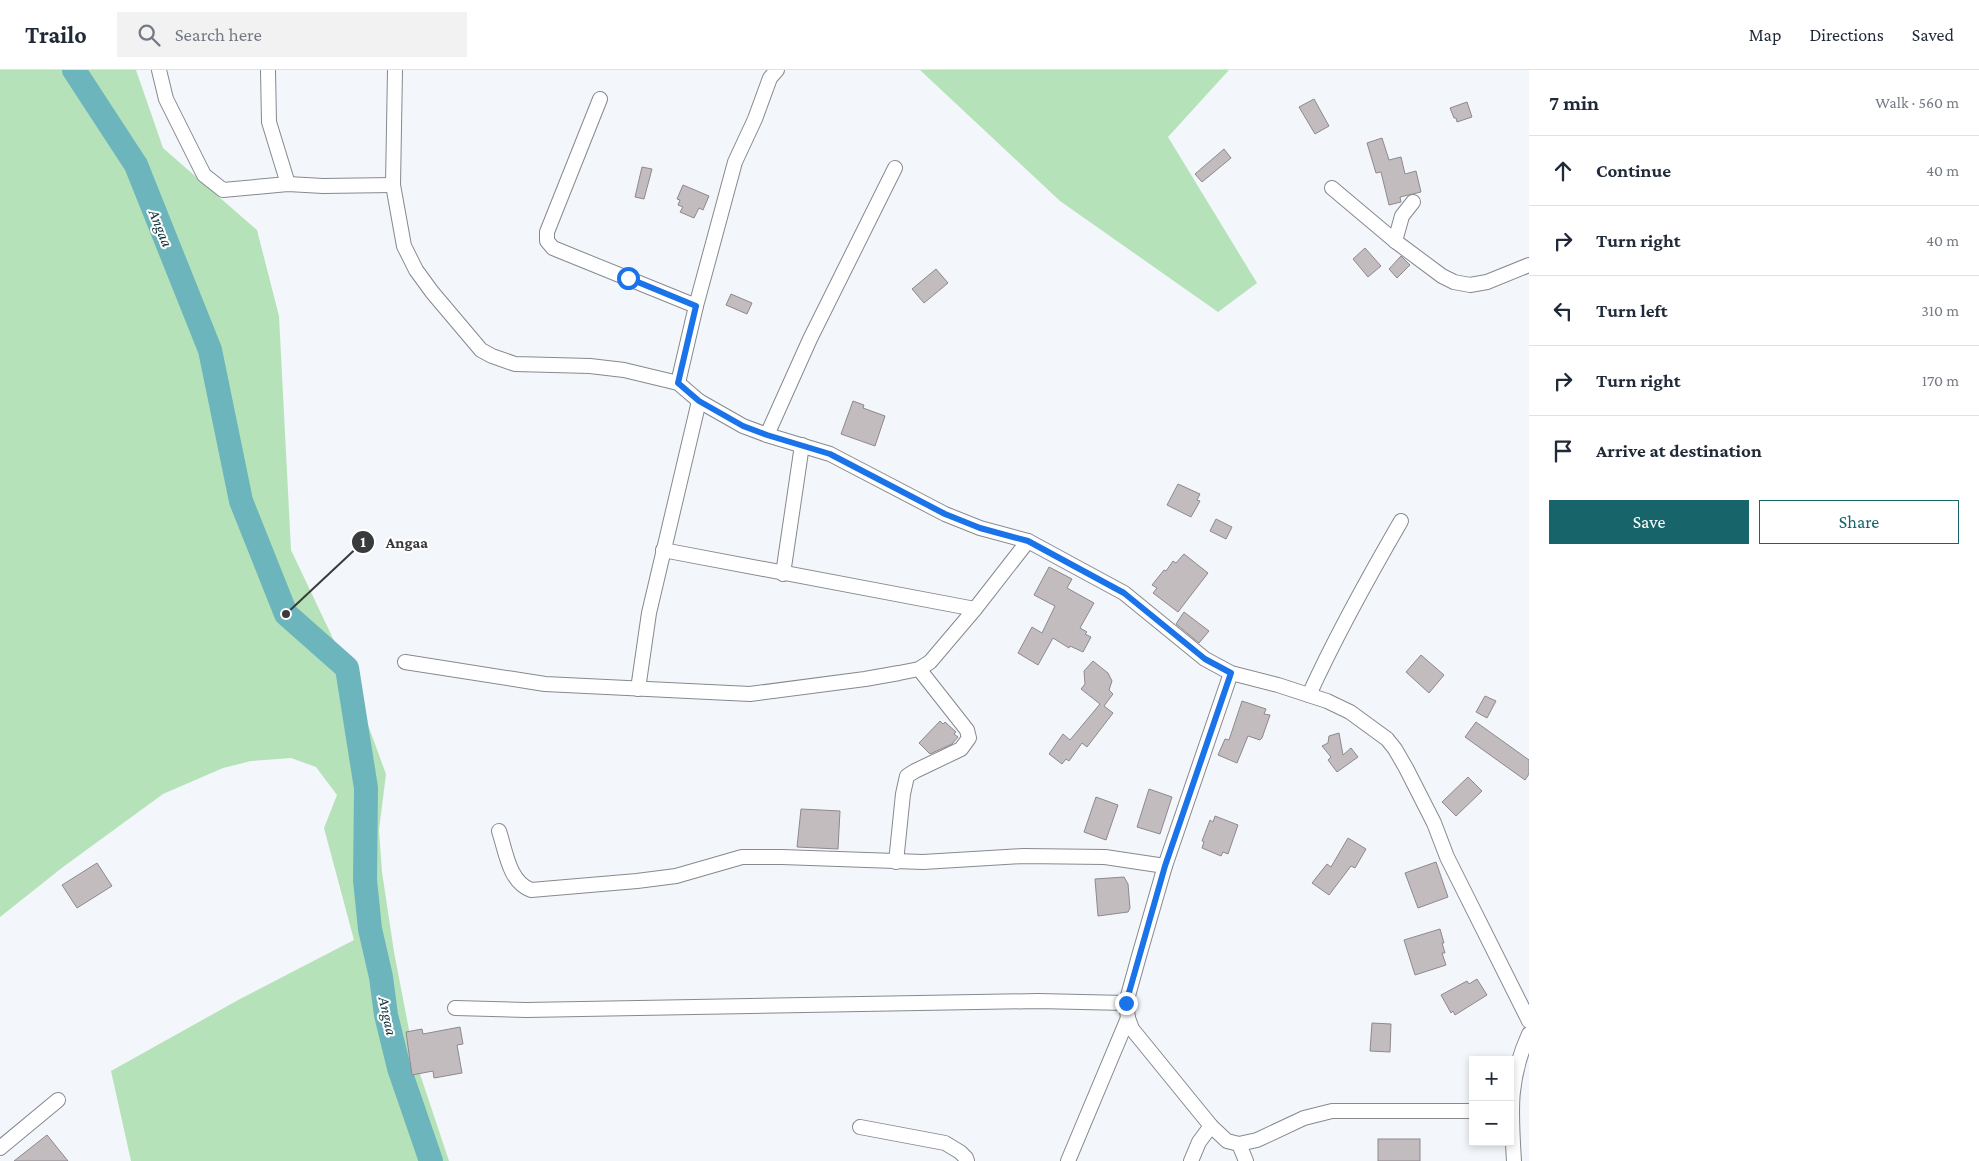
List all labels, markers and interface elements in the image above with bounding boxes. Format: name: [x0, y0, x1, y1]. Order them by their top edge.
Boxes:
search box: [117, 12, 467, 57]
text: Trailo: [25, 21, 87, 48]
icon: search: [135, 21, 163, 49]
text: Search here: [175, 24, 262, 45]
text: Map: [1749, 25, 1781, 45]
text: Directions: [1809, 25, 1884, 45]
text: Saved: [1912, 25, 1954, 45]
text: 7 min: [1549, 91, 1599, 115]
text: Walk · 560 m: [1875, 94, 1959, 111]
icon: ahead: [1549, 157, 1577, 185]
text: Continue: [1596, 160, 1671, 181]
text: 40 m: [1926, 162, 1959, 179]
water label: Angaa: [144, 206, 176, 250]
icon: right: [1549, 227, 1577, 255]
text: Turn right: [1596, 230, 1681, 251]
text: 40 m: [1926, 232, 1959, 249]
route start: [617, 267, 640, 290]
icon: left: [1549, 297, 1577, 325]
text: Turn left: [1596, 300, 1668, 321]
text: 310 m: [1921, 302, 1959, 319]
icon: right: [1549, 367, 1577, 395]
text: Turn right: [1596, 370, 1681, 391]
text: 170 m: [1922, 372, 1959, 389]
icon: arrive: [1549, 437, 1577, 465]
text: Arrive at destination: [1596, 440, 1762, 461]
button: Save: [1549, 500, 1749, 544]
button: Share: [1759, 500, 1959, 544]
callout: Angaa: [350, 527, 438, 558]
text: 1: [360, 534, 366, 550]
text: Angaa: [385, 534, 428, 551]
route end: [1115, 992, 1138, 1015]
water label: Angaa: [374, 994, 400, 1038]
map controls: [1469, 1056, 1514, 1146]
button: +: [1469, 1056, 1514, 1101]
button: −: [1469, 1101, 1514, 1146]

